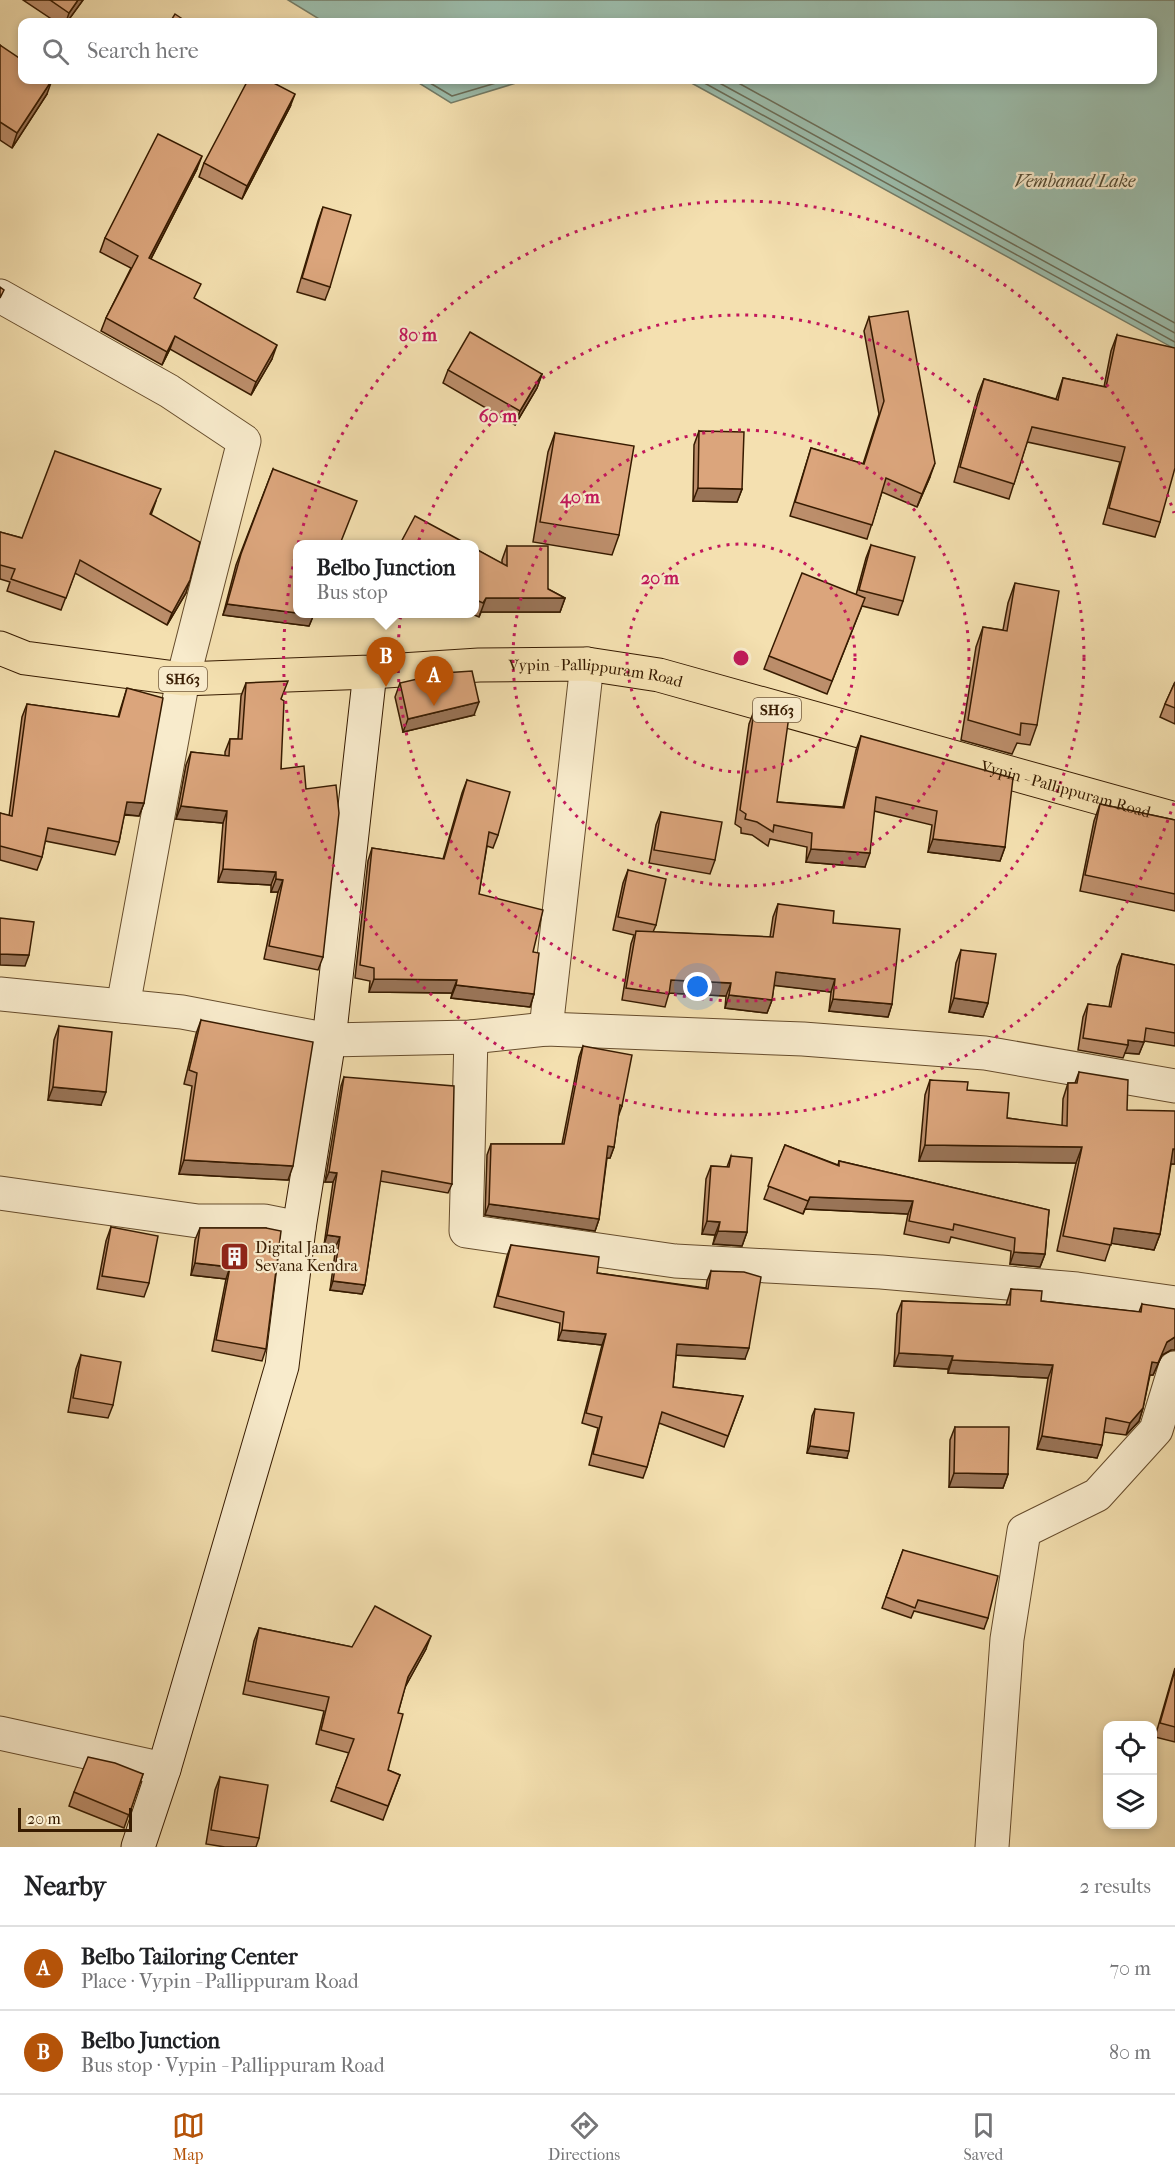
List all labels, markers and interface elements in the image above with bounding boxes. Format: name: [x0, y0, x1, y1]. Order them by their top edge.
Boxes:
search box: [18, 18, 1157, 84]
icon: search: [39, 35, 72, 68]
text: Search here: [87, 38, 199, 64]
water label: Vembanad Lake: [1015, 171, 1136, 192]
text: 80 m: [399, 325, 438, 346]
text: 60 m: [479, 406, 518, 427]
text: 40 m: [559, 487, 601, 508]
popup: [293, 540, 479, 618]
text: Belbo Junction: [316, 555, 456, 581]
text: 20 m: [641, 568, 680, 589]
text: Bus stop: [316, 581, 388, 604]
pin: B: [366, 638, 406, 687]
centre of rings: [731, 648, 751, 668]
street label: Vypin - Pallippuram Road: [507, 655, 685, 691]
pin: A: [414, 656, 454, 706]
road number: SH63: [159, 667, 207, 691]
road number: SH63: [753, 698, 801, 722]
street label: Vypin - Pallippuram Road: [978, 756, 1153, 822]
your location: [683, 972, 712, 1001]
place label: Digital Jana Sevana Kendra: [255, 1238, 358, 1275]
building icon: Digital Jana Sevana Kendra: [218, 1240, 250, 1272]
map controls: [1103, 1721, 1157, 1829]
button: locate: [1103, 1721, 1157, 1775]
button: layers: [1103, 1775, 1157, 1829]
scale bar: [18, 1805, 132, 1832]
text: 20 m: [27, 1809, 61, 1828]
text: Nearby: [24, 1871, 106, 1902]
text: 2 results: [1080, 1875, 1151, 1898]
text: Belbo Tailoring Center: [81, 1944, 298, 1970]
text: A: [37, 1957, 50, 1980]
text: 70 m: [1109, 1957, 1151, 1980]
text: Place · Vypin - Pallippuram Road: [81, 1970, 359, 1993]
text: Belbo Junction: [81, 2028, 220, 2054]
text: B: [37, 2041, 50, 2064]
text: 80 m: [1109, 2041, 1151, 2064]
text: Bus stop · Vypin - Pallippuram Road: [81, 2054, 385, 2077]
tab: Map: [172, 2109, 205, 2164]
tab: Directions: [548, 2109, 620, 2164]
tab: Saved: [964, 2109, 1003, 2164]

